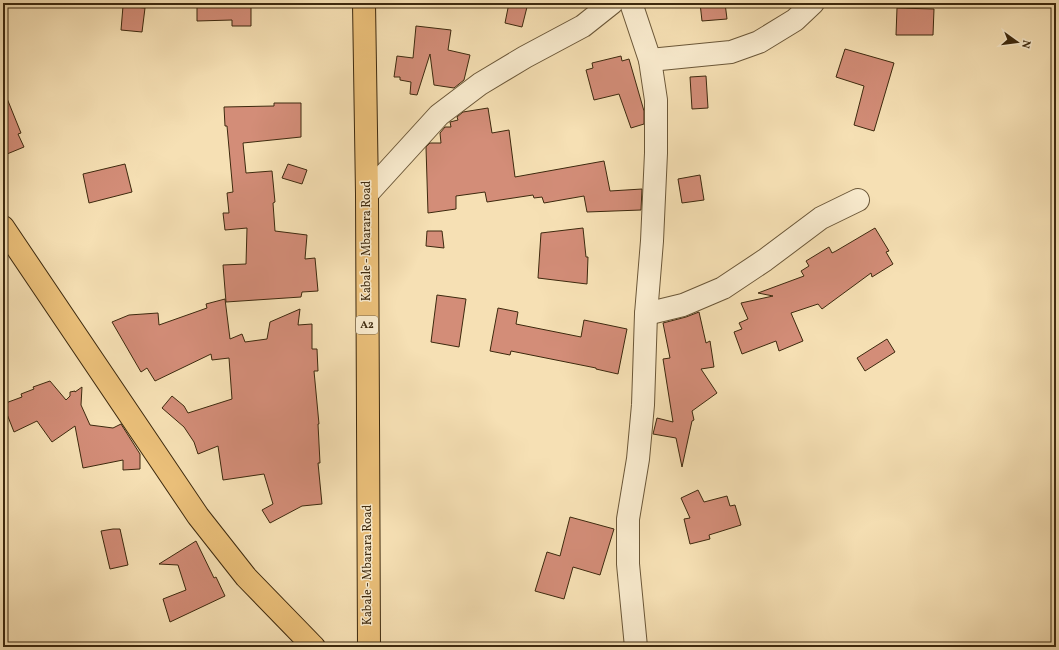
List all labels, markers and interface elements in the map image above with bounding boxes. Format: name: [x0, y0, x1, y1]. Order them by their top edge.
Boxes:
north arrow: [997, 22, 1037, 62]
text: N: [1017, 38, 1033, 50]
street label: Kabale - Mbarara Road: [359, 181, 375, 301]
road number: A2: [356, 316, 378, 334]
street label: Kabale - Mbarara Road: [360, 505, 376, 625]

